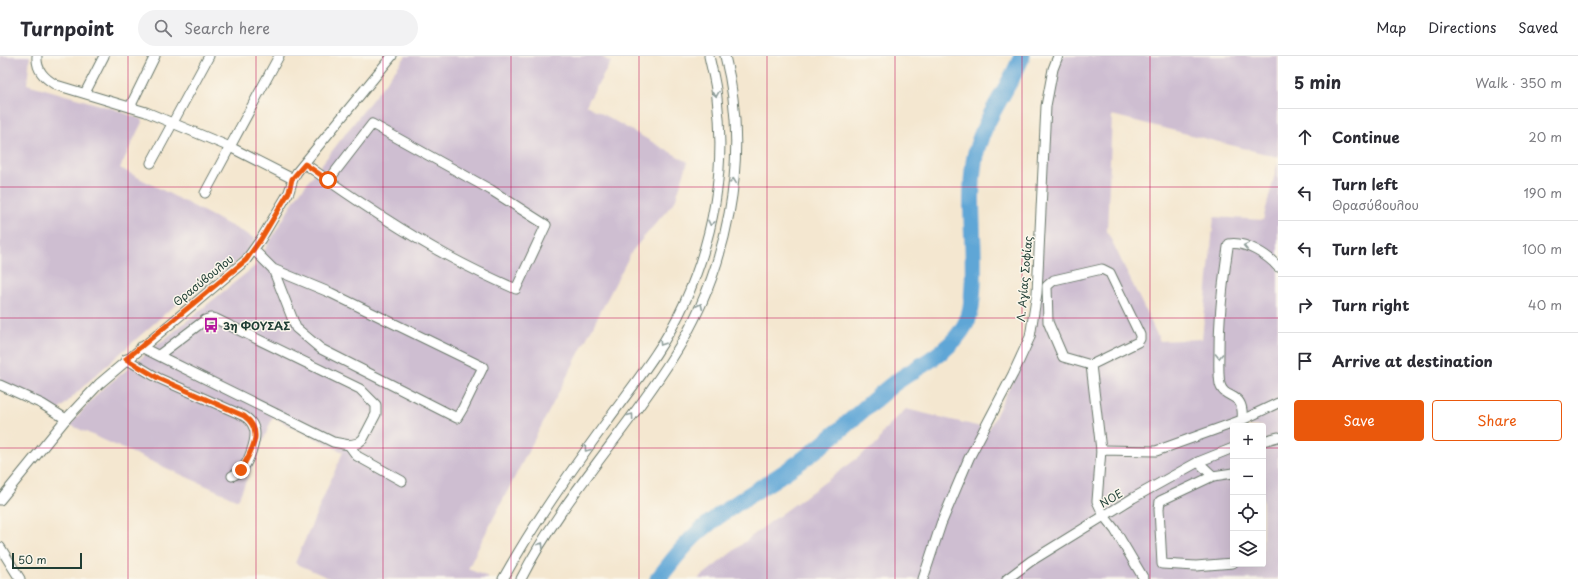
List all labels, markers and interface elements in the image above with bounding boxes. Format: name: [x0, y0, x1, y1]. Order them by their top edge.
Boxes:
search box: [138, 10, 418, 46]
text: Turnpoint: [20, 14, 114, 42]
text: Search here: [184, 16, 270, 39]
icon: search: [152, 17, 174, 39]
text: Map: [1376, 17, 1406, 38]
text: Directions: [1428, 17, 1496, 38]
text: Saved: [1518, 17, 1558, 38]
text: 5 min: [1294, 69, 1341, 95]
text: Walk · 350 m: [1475, 73, 1562, 92]
one-way arrow: [712, 91, 720, 97]
text: Continue: [1332, 125, 1400, 148]
icon: ahead: [1294, 126, 1316, 148]
text: 20 m: [1528, 127, 1562, 146]
route start: [319, 171, 337, 189]
text: Turn left: [1332, 172, 1398, 195]
one-way arrow: [729, 178, 738, 184]
icon: left: [1294, 182, 1316, 204]
text: 190 m: [1523, 183, 1562, 202]
text: Θρασύβουλου: [1332, 195, 1419, 214]
one-way arrow: [707, 220, 716, 227]
street label: Λ. Αγίας Σοφίας: [1012, 235, 1036, 323]
text: Turn left: [1332, 237, 1398, 260]
icon: left: [1294, 238, 1316, 260]
text: 100 m: [1522, 239, 1562, 258]
one-way arrow: [1242, 243, 1249, 251]
street label: Θρασύβουλου: [169, 250, 237, 310]
text: Turn right: [1332, 293, 1409, 316]
icon: right: [1294, 294, 1316, 316]
text: 40 m: [1528, 295, 1562, 314]
one-way arrow: [695, 303, 703, 310]
bus stop icon: 3η ΦΟΥΣΑΣ: [202, 316, 220, 334]
place label: 3η ΦΟΥΣΑΣ: [223, 317, 290, 334]
one-way arrow: [659, 339, 667, 346]
text: Arrive at destination: [1332, 349, 1493, 372]
icon: arrive: [1294, 350, 1316, 372]
one-way arrow: [1215, 353, 1223, 359]
button: Save: [1294, 400, 1424, 441]
button: Share: [1432, 400, 1562, 441]
one-way arrow: [626, 413, 634, 420]
map controls: [1230, 423, 1266, 567]
button: +: [1230, 423, 1266, 459]
one-way arrow: [584, 445, 592, 452]
button: −: [1230, 459, 1266, 495]
route end: [232, 461, 250, 479]
street label: NOE: [1096, 484, 1126, 512]
button: locate: [1230, 495, 1266, 531]
button: layers: [1230, 531, 1266, 567]
one-way arrow: [536, 542, 543, 549]
scale bar: [12, 551, 82, 570]
text: 50 m: [18, 551, 47, 568]

